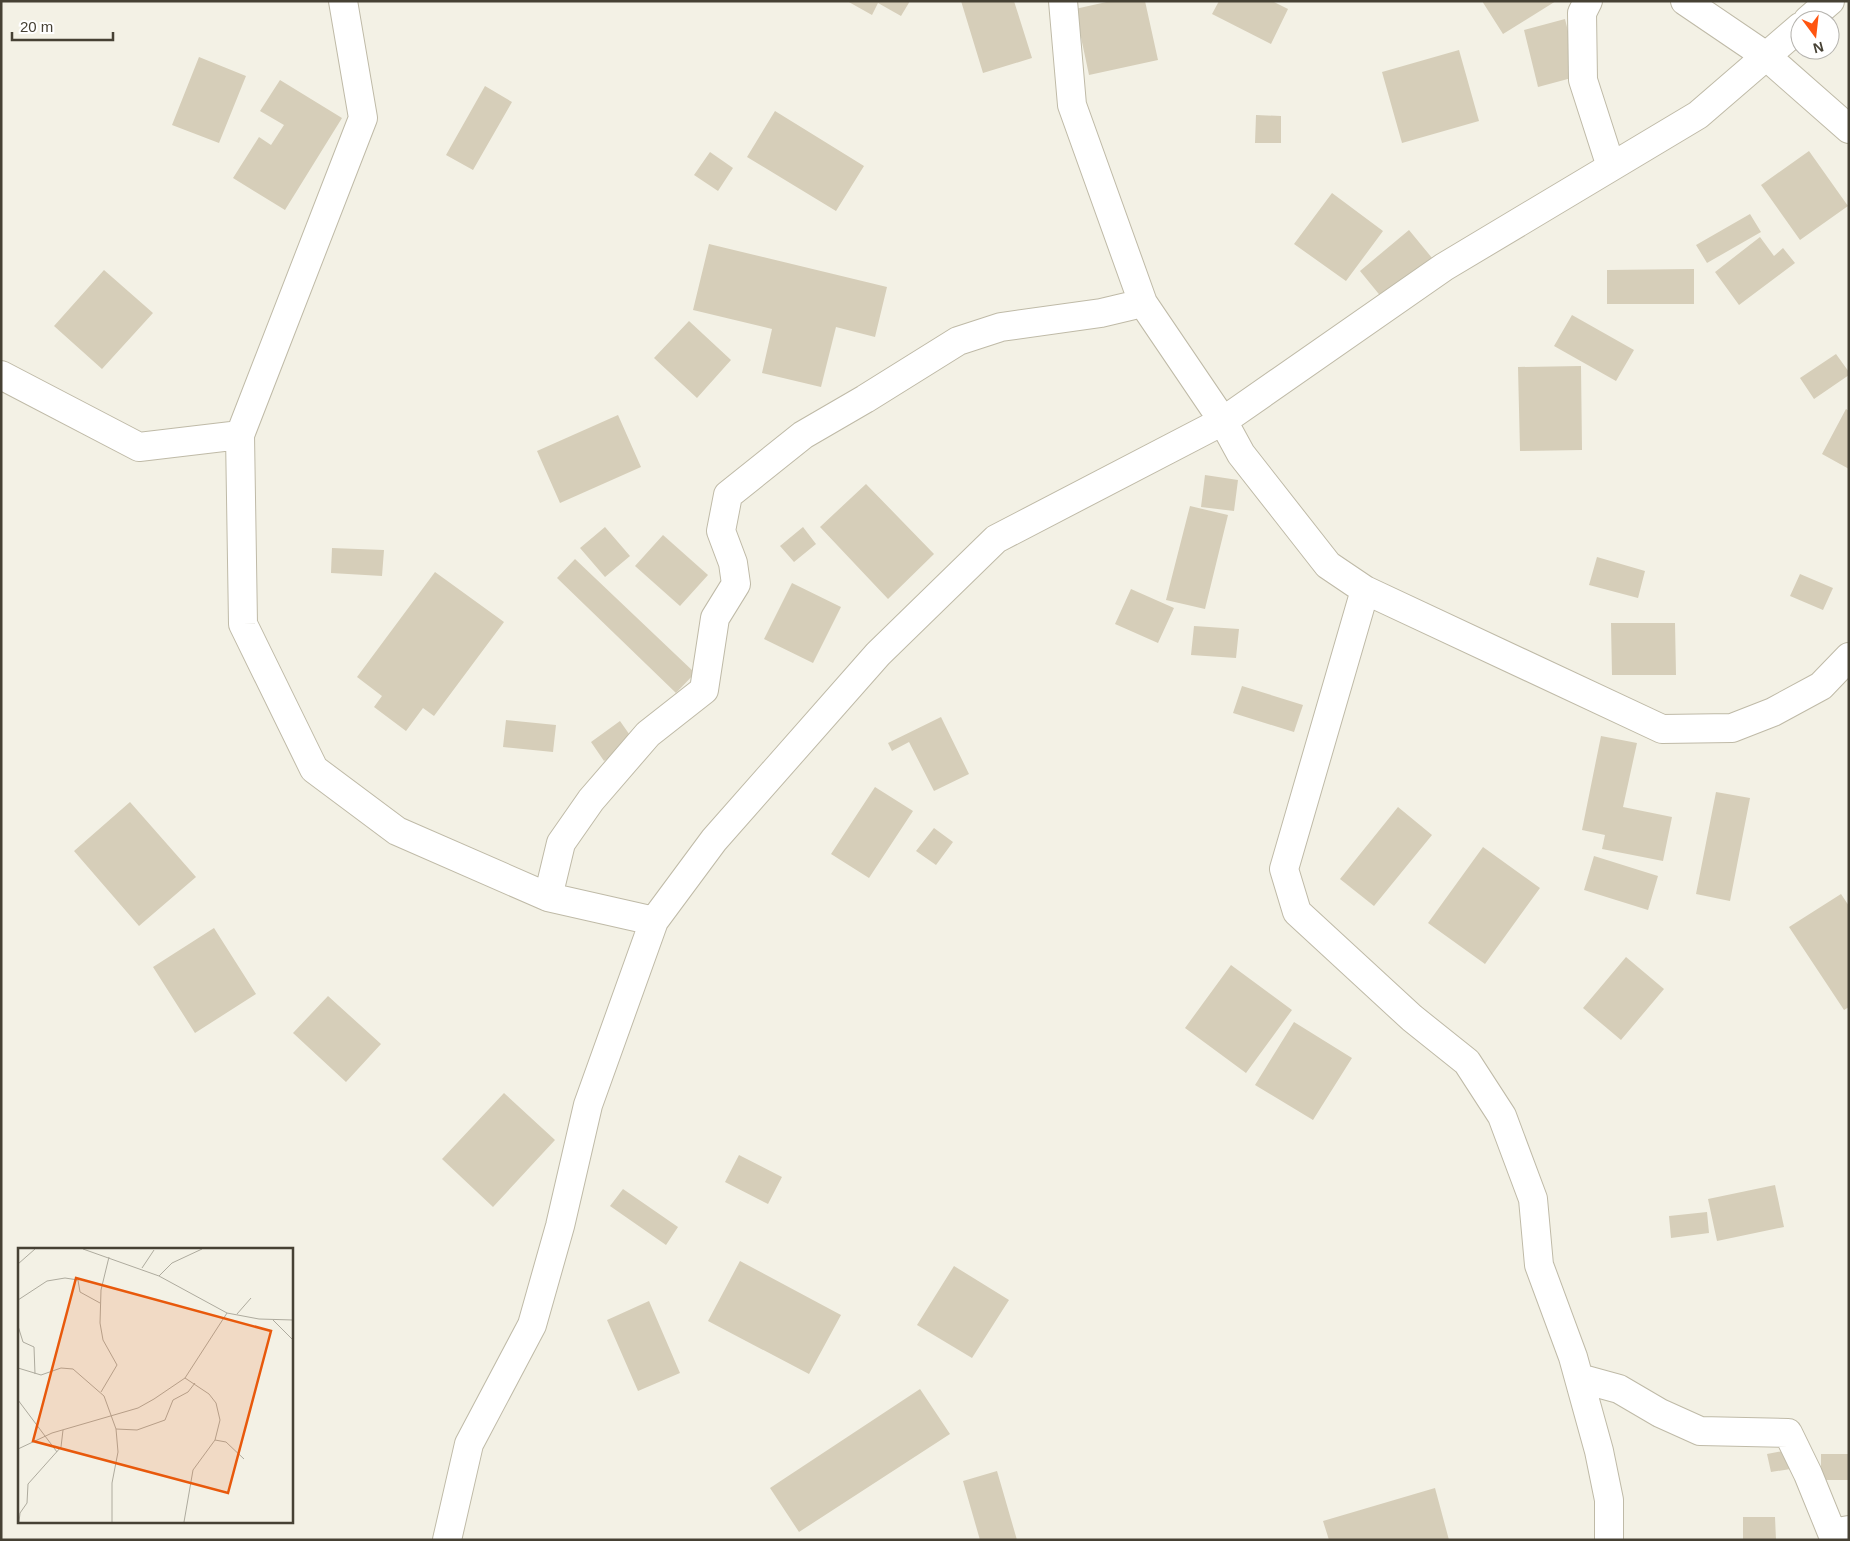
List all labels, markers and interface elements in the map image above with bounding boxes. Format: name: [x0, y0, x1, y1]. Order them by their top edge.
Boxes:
scale bar: [12, 10, 114, 42]
north arrow: [1790, 10, 1840, 60]
text: 20 m: [20, 18, 53, 35]
text: N: [1811, 39, 1825, 57]
inset map: [18, 1248, 292, 1524]

